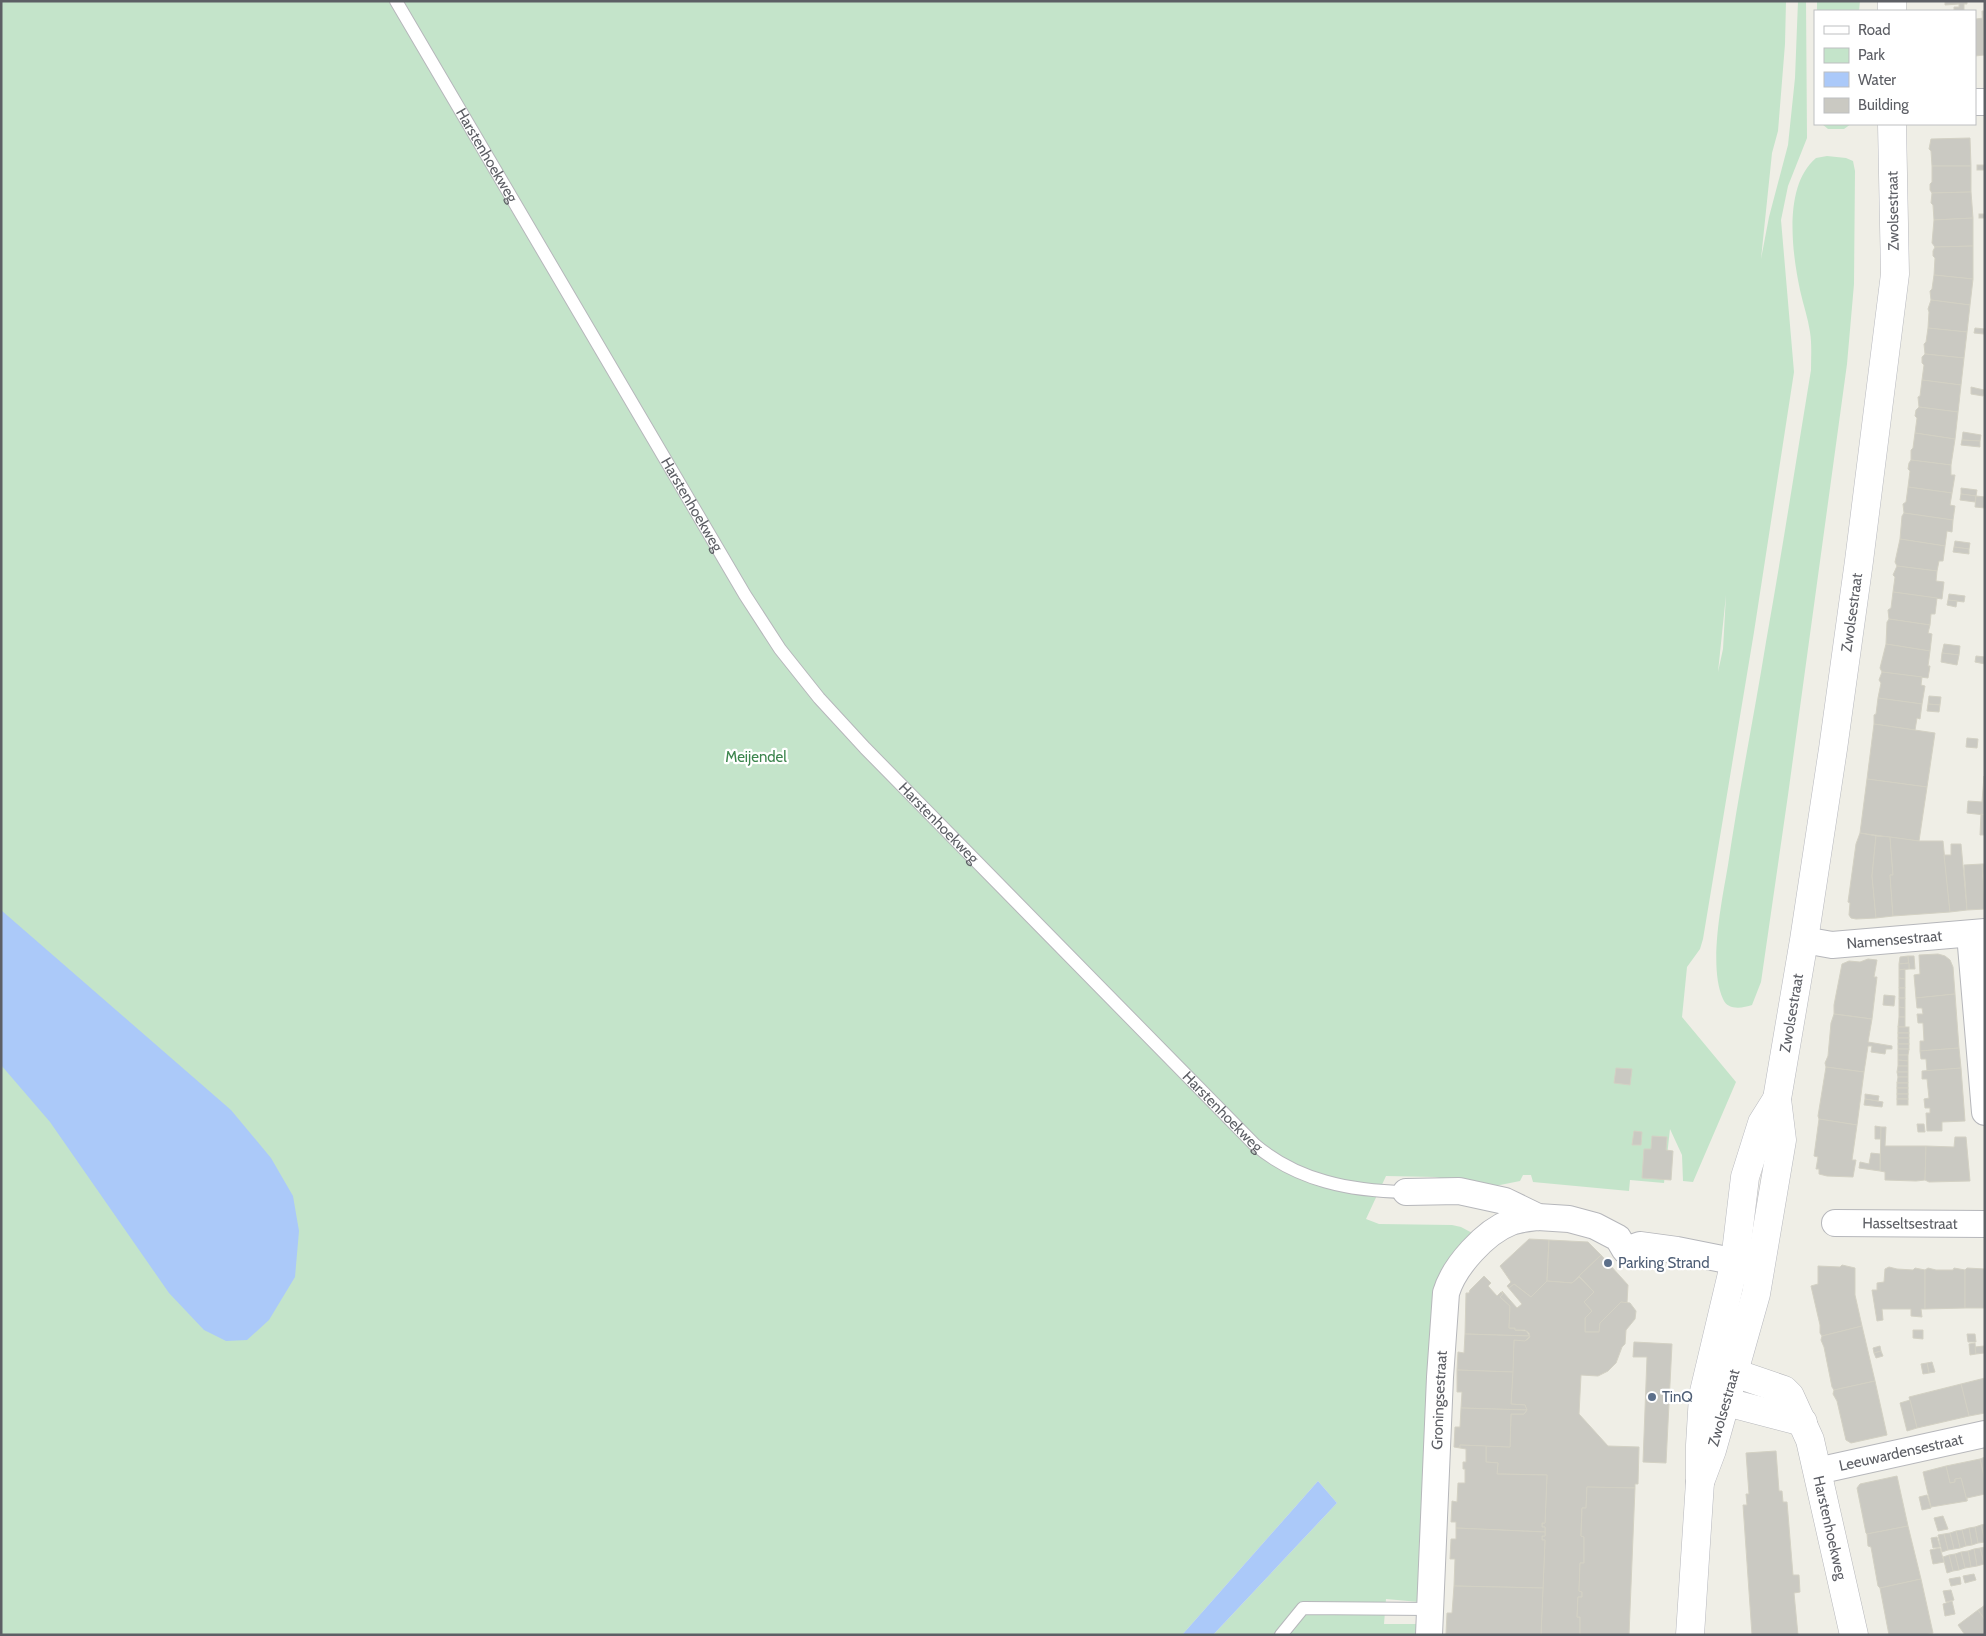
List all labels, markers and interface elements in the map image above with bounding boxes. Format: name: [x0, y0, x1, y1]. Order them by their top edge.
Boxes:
legend: [1814, 10, 1976, 125]
text: Road: [1858, 21, 1891, 39]
text: Park: [1858, 46, 1885, 64]
text: Water: [1858, 71, 1896, 89]
text: Building: [1858, 96, 1909, 114]
street label: Harstenhoekweg: [452, 105, 522, 206]
street label: Zwolsestraat: [1883, 171, 1903, 251]
street label: Harstenhoekweg: [657, 454, 727, 555]
street label: Zwolsestraat: [1837, 572, 1866, 653]
park label: Meijendel: [725, 748, 787, 766]
street label: Harstenhoekweg: [895, 779, 983, 868]
street label: Namensestraat: [1846, 927, 1943, 953]
street label: Zwolsestraat: [1776, 972, 1807, 1054]
street label: Harstenhoekweg: [1179, 1068, 1267, 1157]
street label: Hasseltsestraat: [1862, 1214, 1958, 1233]
place label: Parking Strand: [1618, 1254, 1710, 1272]
marker: Parking Strand: [1602, 1257, 1614, 1269]
street label: Groningsestraat: [1428, 1350, 1451, 1450]
street label: Zwolsestraat: [1704, 1367, 1743, 1449]
place label: TinQ: [1662, 1388, 1693, 1406]
marker: TinQ: [1646, 1391, 1658, 1403]
street label: Leeuwardensestraat: [1837, 1430, 1965, 1475]
street label: Harstenhoekweg: [1809, 1474, 1850, 1582]

